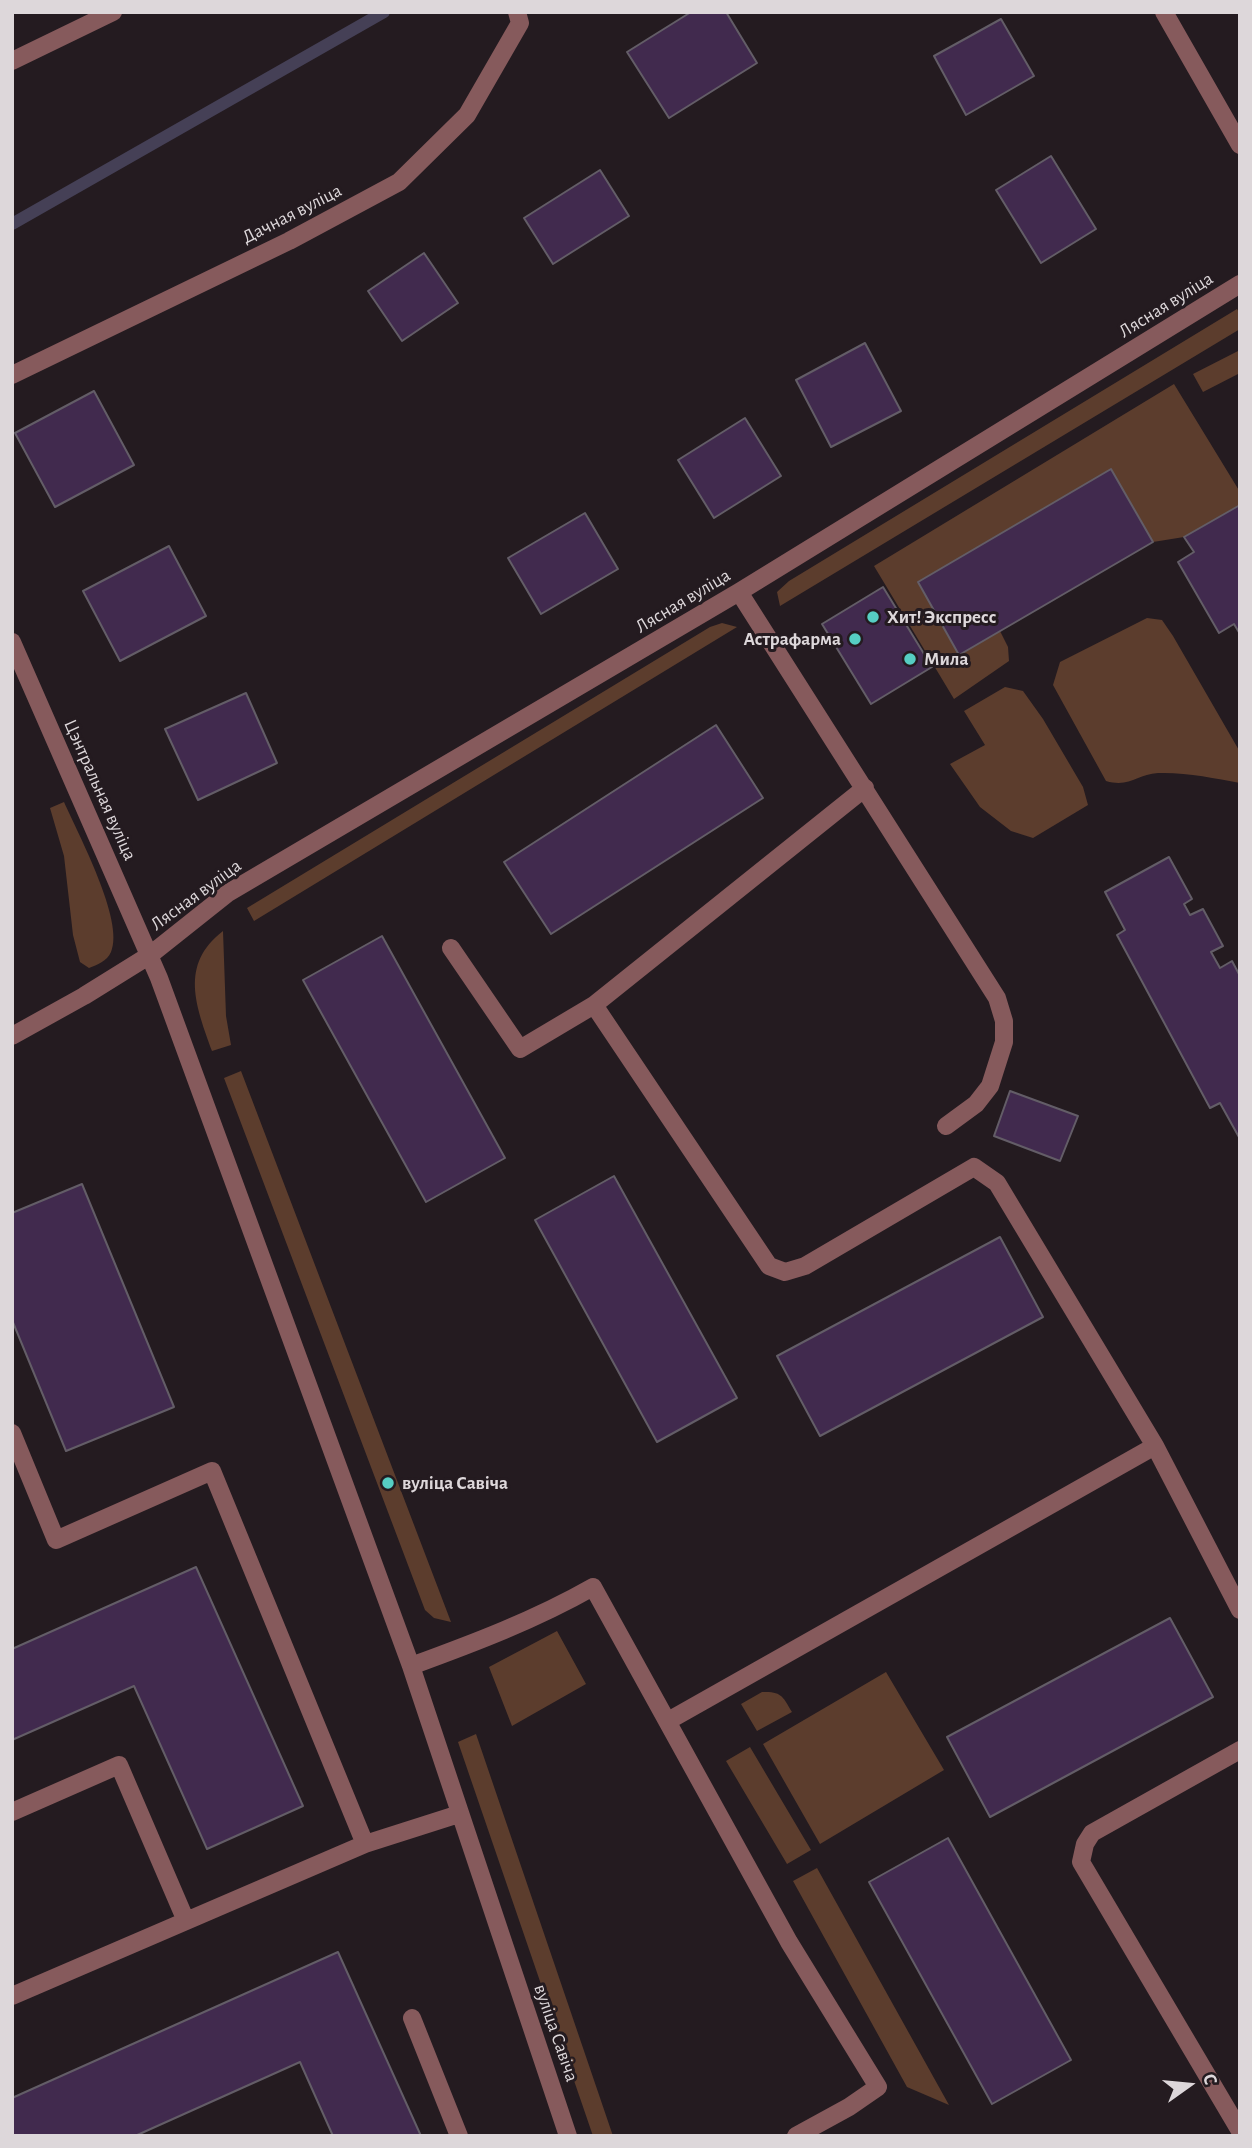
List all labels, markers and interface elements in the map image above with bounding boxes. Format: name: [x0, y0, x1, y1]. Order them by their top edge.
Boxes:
street label: Дачная вуліца: [238, 179, 346, 249]
street label: Лясная вуліца: [1115, 267, 1217, 343]
street label: Лясная вуліца: [631, 564, 735, 638]
place label: Хит! Экспресс: [887, 606, 996, 628]
marker: Хит! Экспресс: [865, 609, 881, 625]
place label: Астрафарма: [744, 628, 841, 650]
marker: Астрафарма: [847, 631, 863, 647]
place label: Мила: [924, 648, 968, 670]
marker: Мила: [902, 651, 918, 667]
street label: Цэнтральная вуліца: [59, 716, 141, 864]
street label: Лясная вуліца: [146, 854, 246, 936]
place label: вуліца Савіча: [402, 1472, 508, 1494]
marker: вуліца Савіча: [380, 1475, 396, 1491]
street label: вуліца Савіча: [529, 1981, 583, 2085]
north arrow: [1154, 2050, 1224, 2120]
text: С: [1199, 2072, 1220, 2087]

